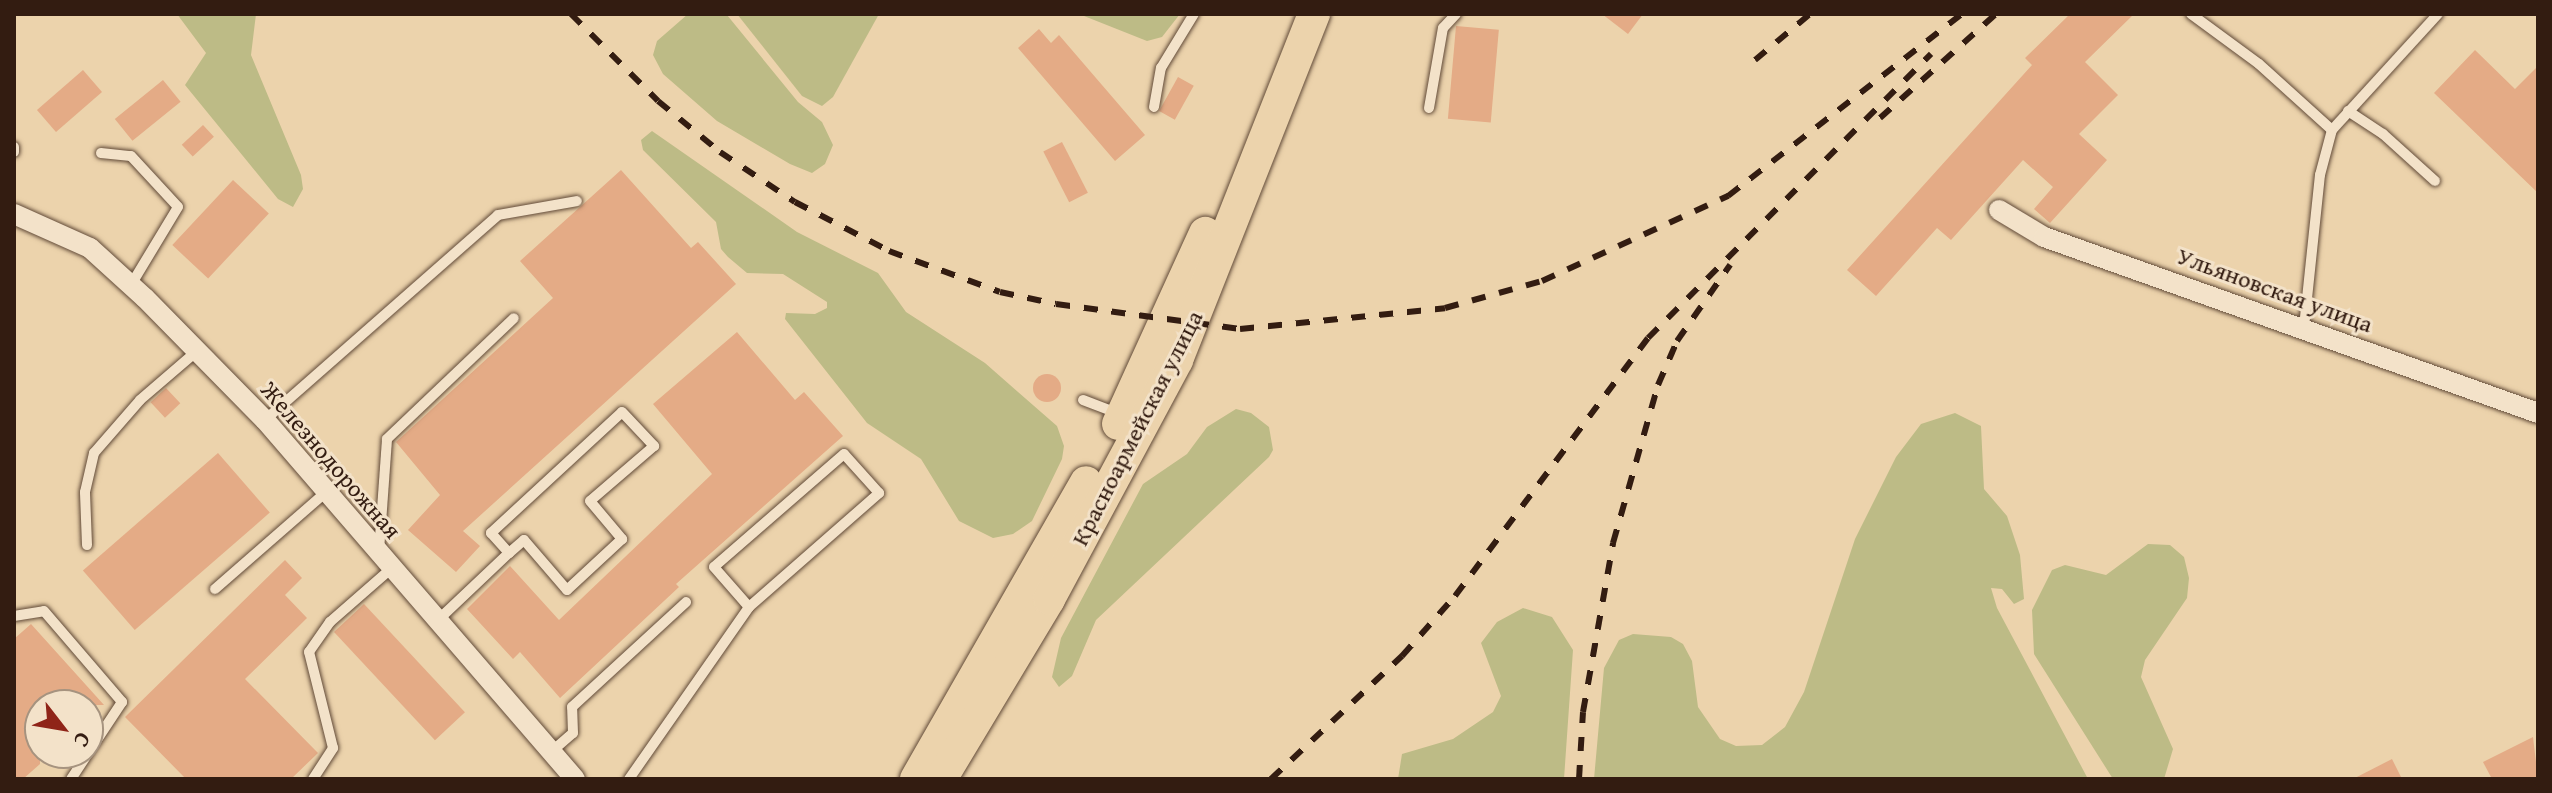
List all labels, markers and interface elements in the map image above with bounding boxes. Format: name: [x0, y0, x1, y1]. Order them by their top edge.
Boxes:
street label: Ульяновская улица: [2173, 241, 2377, 339]
street label: Красноармейская улица: [1065, 306, 1209, 550]
street label: Железнодорожная: [255, 375, 407, 545]
north arrow: [24, 689, 104, 769]
text: С: [66, 727, 100, 754]

